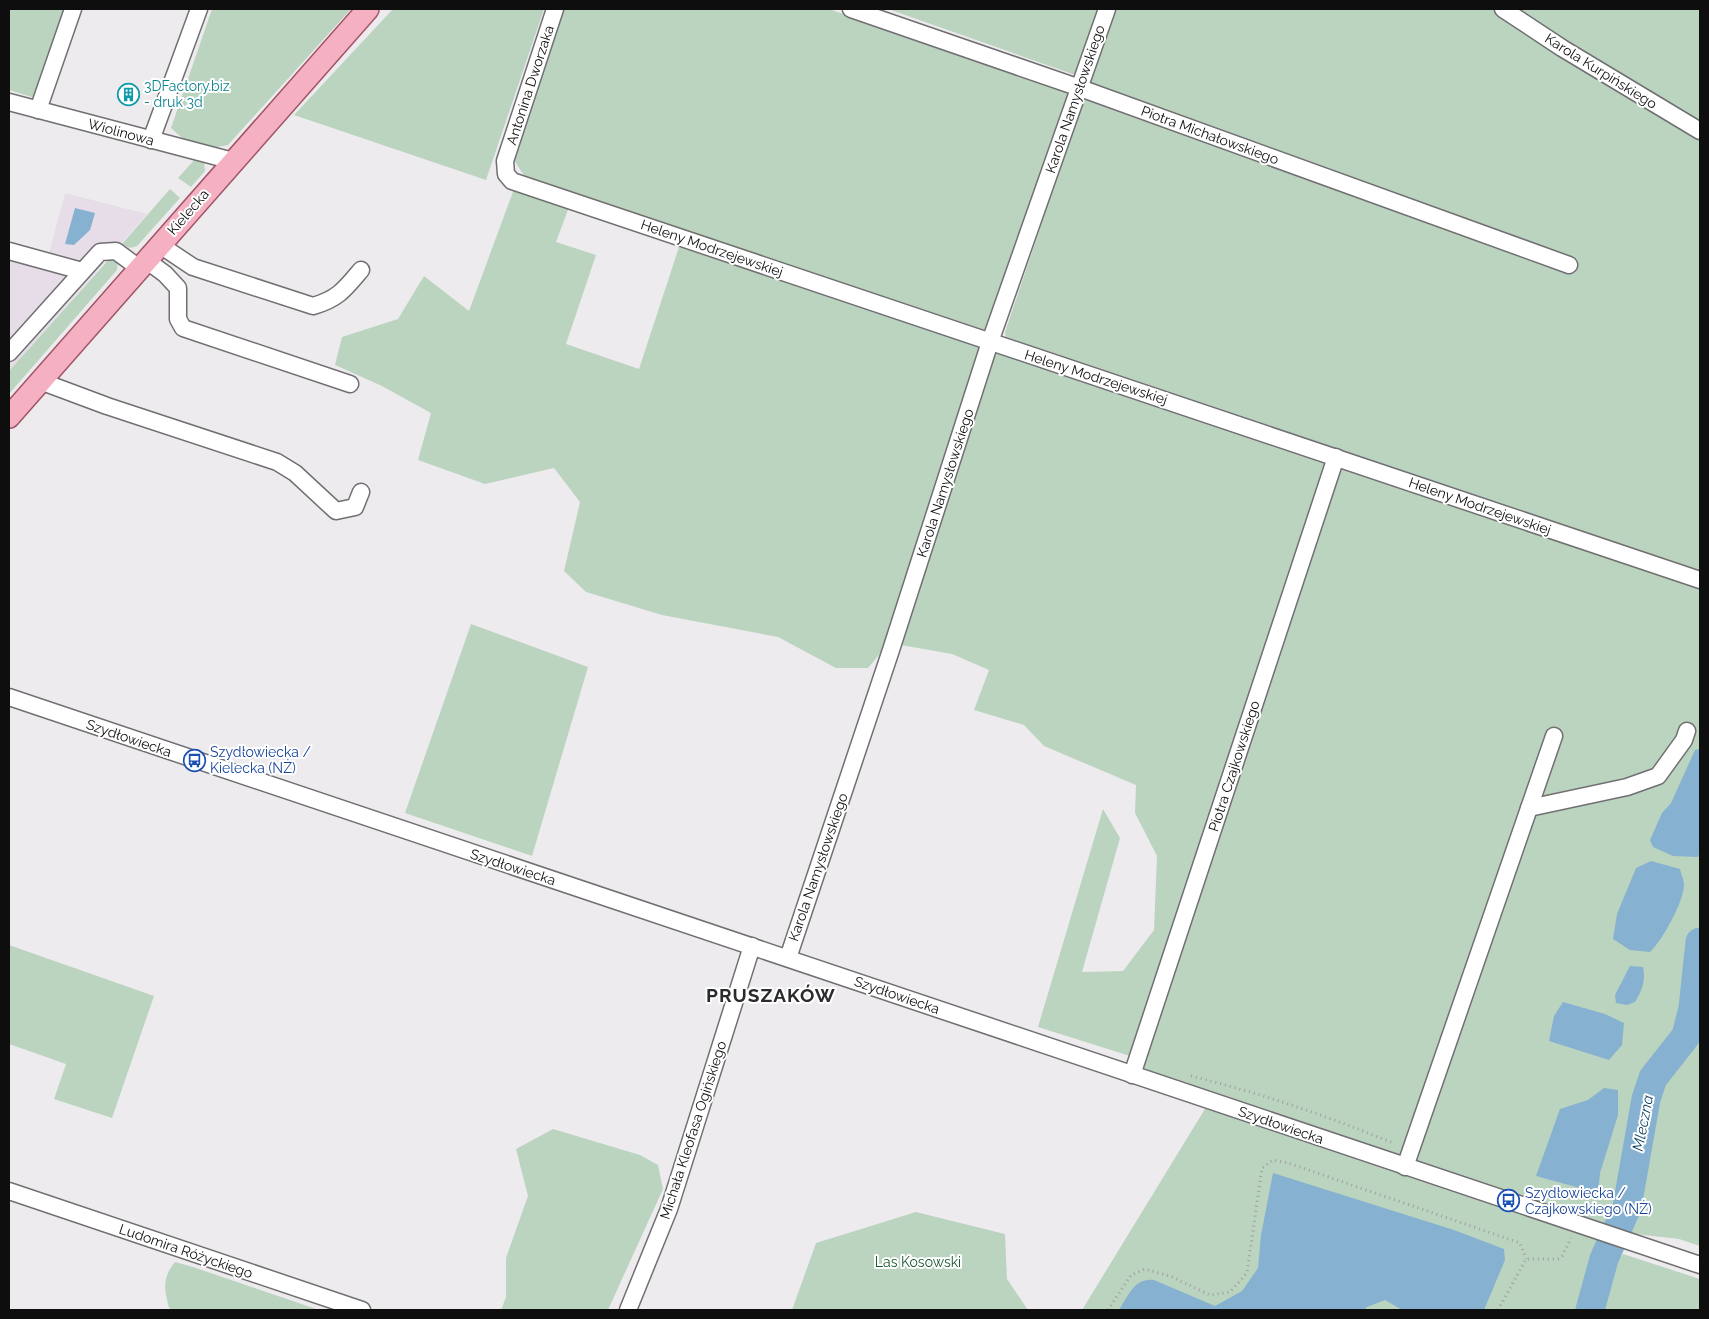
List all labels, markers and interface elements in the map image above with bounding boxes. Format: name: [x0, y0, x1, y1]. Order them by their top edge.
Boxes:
street label: Antonina Dworzaka: [503, 23, 557, 147]
street label: Karola Namysłowskiego: [1042, 23, 1108, 175]
street label: Karola Kurpińskiego: [1542, 30, 1660, 112]
place label: 3DFactory.biz - druk 3d: [144, 78, 230, 110]
building icon: 3DFactory.biz - druk 3d: [116, 82, 140, 106]
street label: Piotra Michałowskiego: [1139, 103, 1281, 167]
street label: Wiolinowa: [86, 115, 156, 149]
street label: Kielecka: [164, 186, 212, 238]
street label: Heleny Modrzejewskiej: [639, 216, 785, 280]
street label: Heleny Modrzejewskiej: [1023, 346, 1169, 408]
street label: Karola Namysłowskiego: [913, 406, 977, 560]
street label: Heleny Modrzejewskiej: [1407, 474, 1553, 538]
street label: Piotra Czajkowskiego: [1205, 698, 1263, 834]
street label: Szydłowiecka: [84, 716, 174, 760]
place label: Szydłowiecka / Kielecka (NŻ): [210, 744, 312, 776]
bus stop icon: Szydłowiecka / Kielecka (NŻ): [182, 748, 206, 772]
street label: Karola Namysłowskiego: [785, 791, 851, 943]
street label: Szydłowiecka: [468, 846, 558, 888]
street label: Szydłowiecka: [852, 973, 942, 1017]
district label: PRUSZAKÓW: [706, 984, 836, 1006]
street label: Michała Kleofasa Ogińskiego: [657, 1039, 729, 1221]
water label: Mleczna: [1629, 1093, 1657, 1153]
street label: Szydłowiecka: [1236, 1103, 1326, 1147]
place label: Szydłowiecka / Czajkowskiego (NŻ): [1525, 1185, 1652, 1217]
bus stop icon: Szydłowiecka / Czajkowskiego (NŻ): [1497, 1189, 1521, 1213]
street label: Ludomira Różyckiego: [117, 1221, 255, 1281]
park label: Las Kosowski: [875, 1254, 961, 1270]

